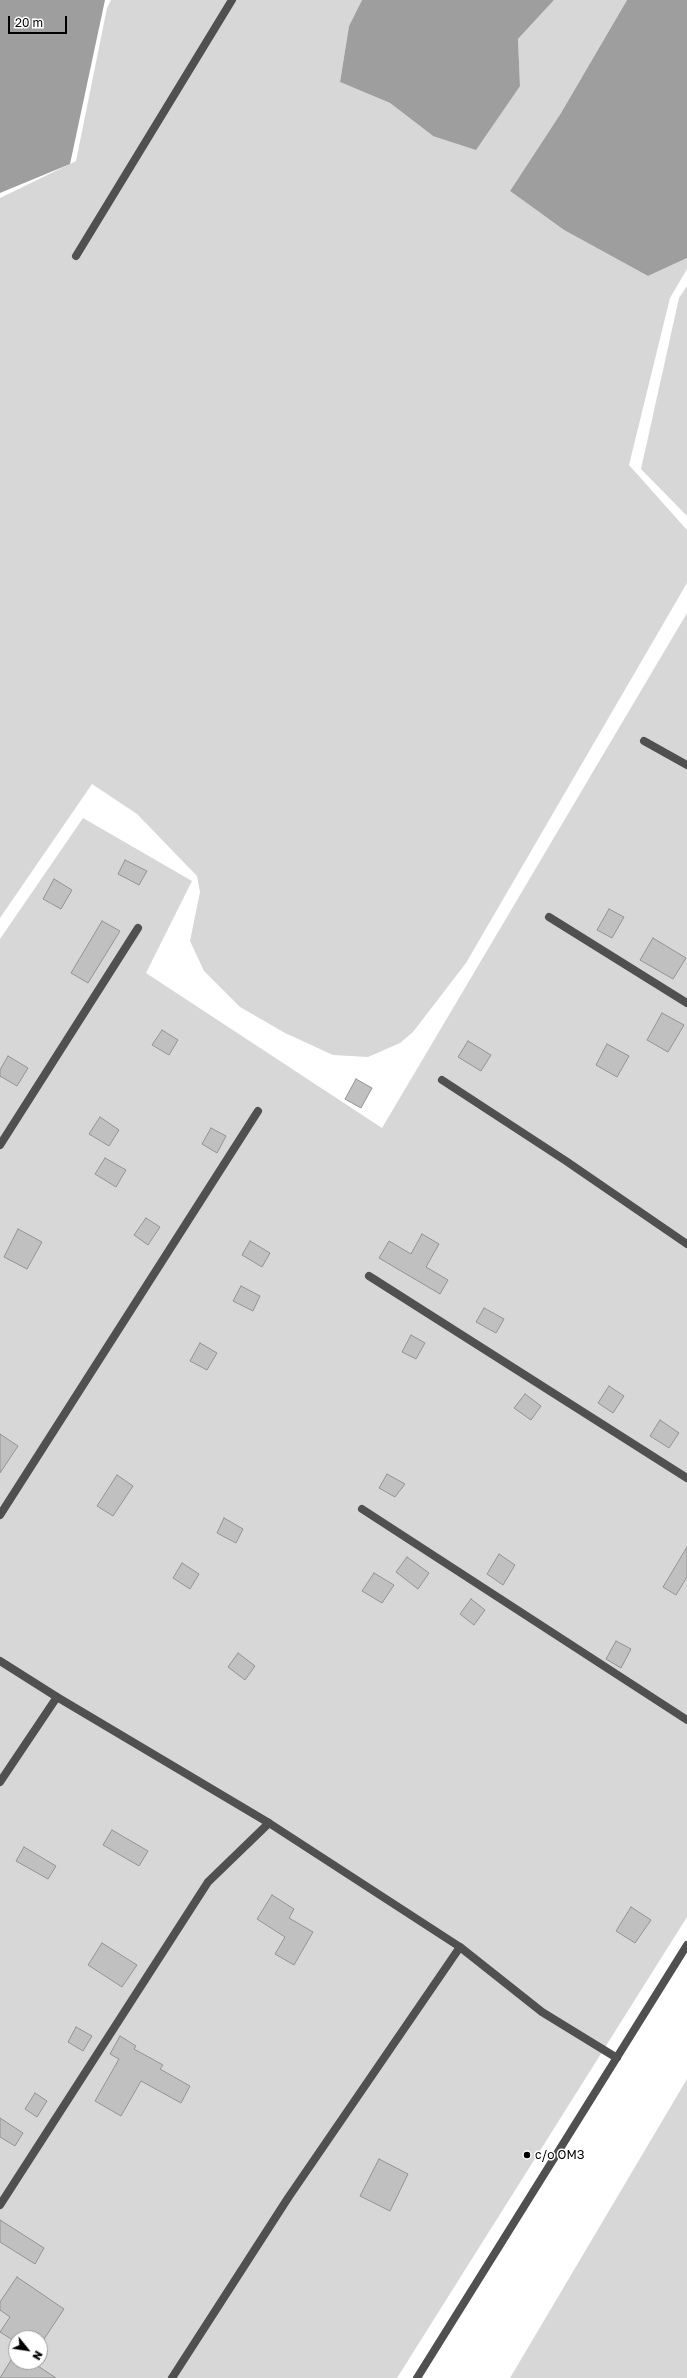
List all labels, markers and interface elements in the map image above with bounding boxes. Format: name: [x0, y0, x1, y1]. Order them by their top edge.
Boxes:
scale bar: [10, 8, 69, 34]
text: 20 m: [15, 15, 43, 30]
place label: с/о ОМЗ: [535, 2148, 584, 2162]
marker: с/о ОМЗ: [522, 2150, 532, 2160]
north arrow: [8, 2330, 48, 2370]
text: N: [30, 2349, 46, 2363]

